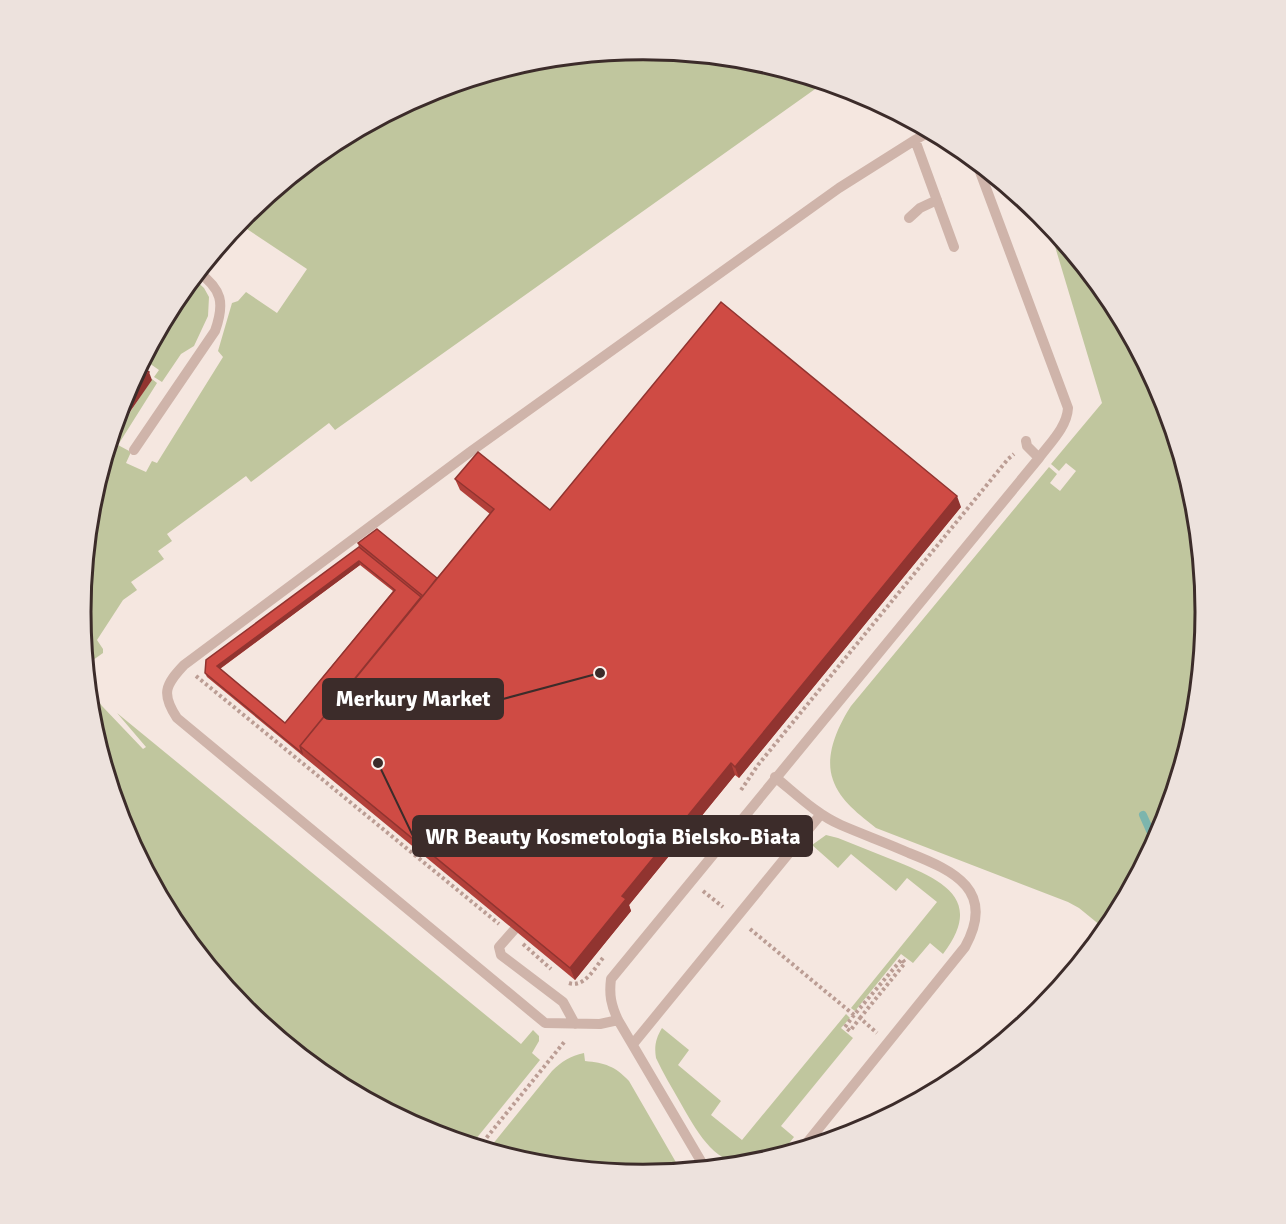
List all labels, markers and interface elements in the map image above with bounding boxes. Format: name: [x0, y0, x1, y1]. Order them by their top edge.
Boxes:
callout: Merkury Market: [323, 679, 503, 719]
text: Merkury Market: [335, 685, 491, 712]
callout: WR Beauty Kosmetologia Bielsko-Biała: [413, 816, 812, 856]
text: WR Beauty Kosmetologia Bielsko-Biała: [425, 823, 801, 850]

